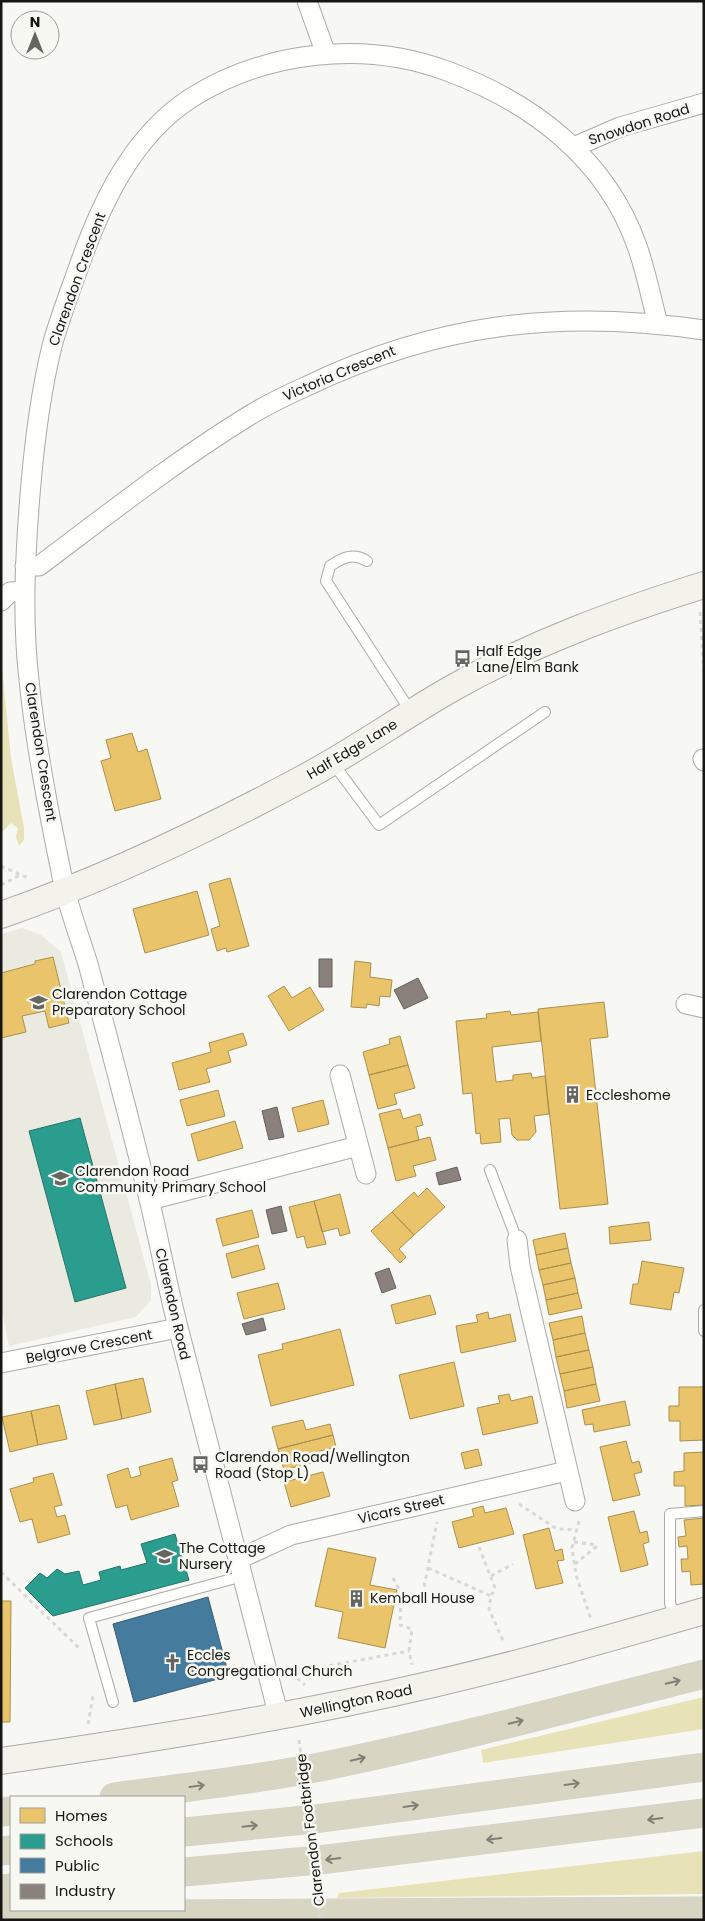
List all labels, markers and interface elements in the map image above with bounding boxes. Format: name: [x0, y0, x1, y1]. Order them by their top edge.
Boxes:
north arrow: [10, 10, 60, 60]
text: N: [30, 12, 40, 32]
street label: Snowdon Road: [586, 98, 692, 150]
street label: Clarendon Crescent: [43, 209, 111, 349]
street label: Victoria Crescent: [280, 340, 398, 406]
place label: Half Edge Lane/Elm Bank: [476, 641, 580, 677]
bus stop icon: Half Edge Lane/Elm Bank: [452, 649, 472, 669]
street label: Clarendon Crescent: [20, 681, 62, 823]
street label: Half Edge Lane: [303, 714, 401, 784]
place label: Clarendon Cottage Preparatory School: [52, 984, 188, 1020]
school or university icon: Clarendon Cottage Preparatory School: [28, 992, 48, 1012]
building icon: Eccleshome: [562, 1085, 582, 1105]
place label: Eccleshome: [586, 1085, 671, 1105]
place label: Clarendon Road Community Primary School: [75, 1161, 266, 1197]
school or university icon: Clarendon Road Community Primary School: [51, 1169, 71, 1189]
street label: Clarendon Road: [150, 1246, 196, 1362]
street label: Belgrave Crescent: [24, 1324, 154, 1368]
place label: Clarendon Road/Wellington Road (Stop L): [215, 1447, 410, 1483]
bus stop icon: Clarendon Road/Wellington Road (Stop L): [191, 1455, 211, 1475]
street label: Vicars Street: [356, 1489, 446, 1529]
place label: The Cottage Nursery: [179, 1538, 266, 1574]
school or university icon: The Cottage Nursery: [155, 1546, 175, 1566]
building icon: Kemball House: [346, 1588, 366, 1608]
place label: Kemball House: [370, 1588, 475, 1608]
place label: Eccles Congregational Church: [187, 1645, 353, 1681]
church icon: Eccles Congregational Church: [163, 1653, 183, 1673]
one-way arrow: [665, 1677, 681, 1686]
street label: Wellington Road: [298, 1679, 414, 1723]
one-way arrow: [507, 1717, 523, 1726]
street label: Clarendon Footbridge: [291, 1752, 329, 1907]
one-way arrow: [349, 1754, 365, 1763]
one-way arrow: [564, 1779, 580, 1789]
one-way arrow: [189, 1781, 205, 1791]
legend: [10, 1796, 185, 1911]
one-way arrow: [403, 1801, 419, 1811]
text: Homes: [55, 1805, 108, 1826]
one-way arrow: [648, 1814, 664, 1824]
one-way arrow: [241, 1821, 257, 1830]
text: Schools: [55, 1830, 113, 1851]
one-way arrow: [486, 1834, 502, 1844]
one-way arrow: [325, 1854, 341, 1864]
text: Public: [55, 1855, 100, 1876]
text: Industry: [55, 1880, 116, 1901]

